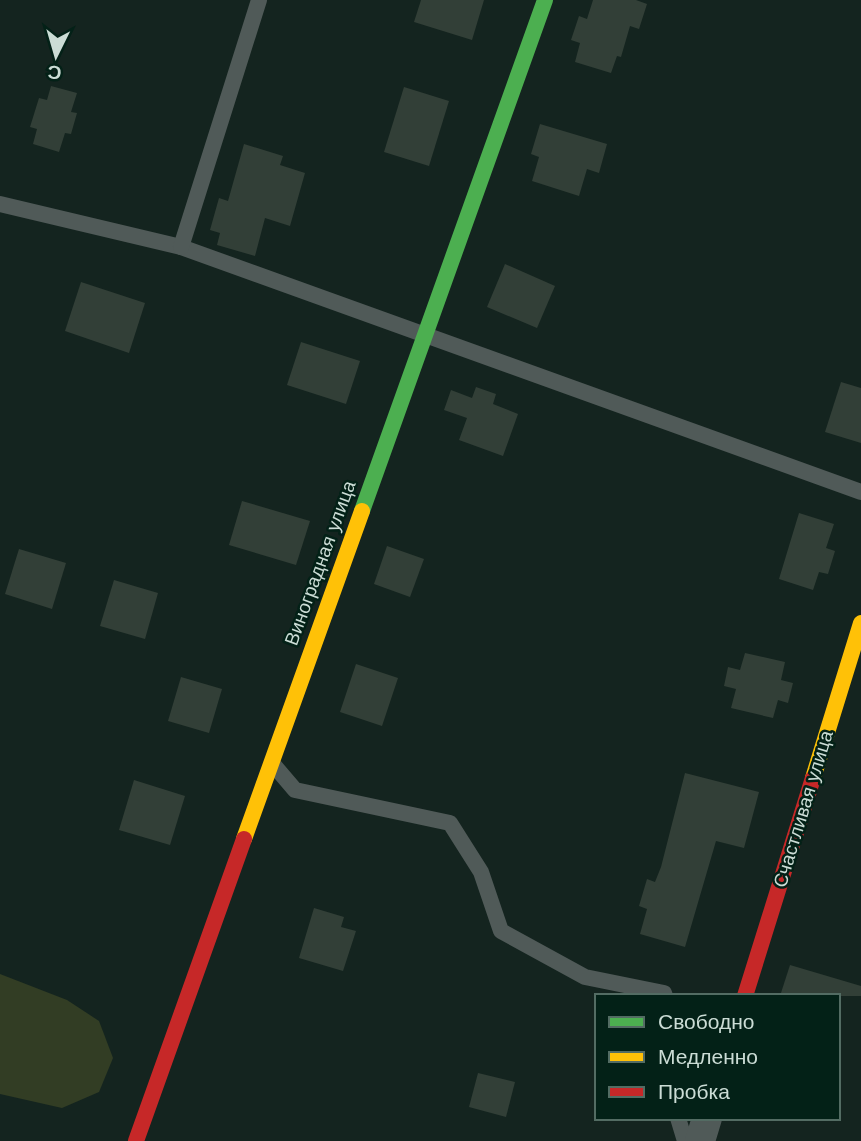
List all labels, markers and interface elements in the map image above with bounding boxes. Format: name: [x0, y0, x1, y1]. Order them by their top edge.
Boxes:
north arrow: [21, 21, 91, 91]
text: С: [46, 60, 62, 84]
street label: Виноградная улица: [280, 477, 361, 648]
street label: Счастливая улица: [768, 727, 838, 890]
legend: [595, 994, 840, 1120]
text: Свободно: [658, 1009, 755, 1034]
text: Медленно: [658, 1044, 758, 1069]
text: Пробка: [658, 1079, 730, 1104]

